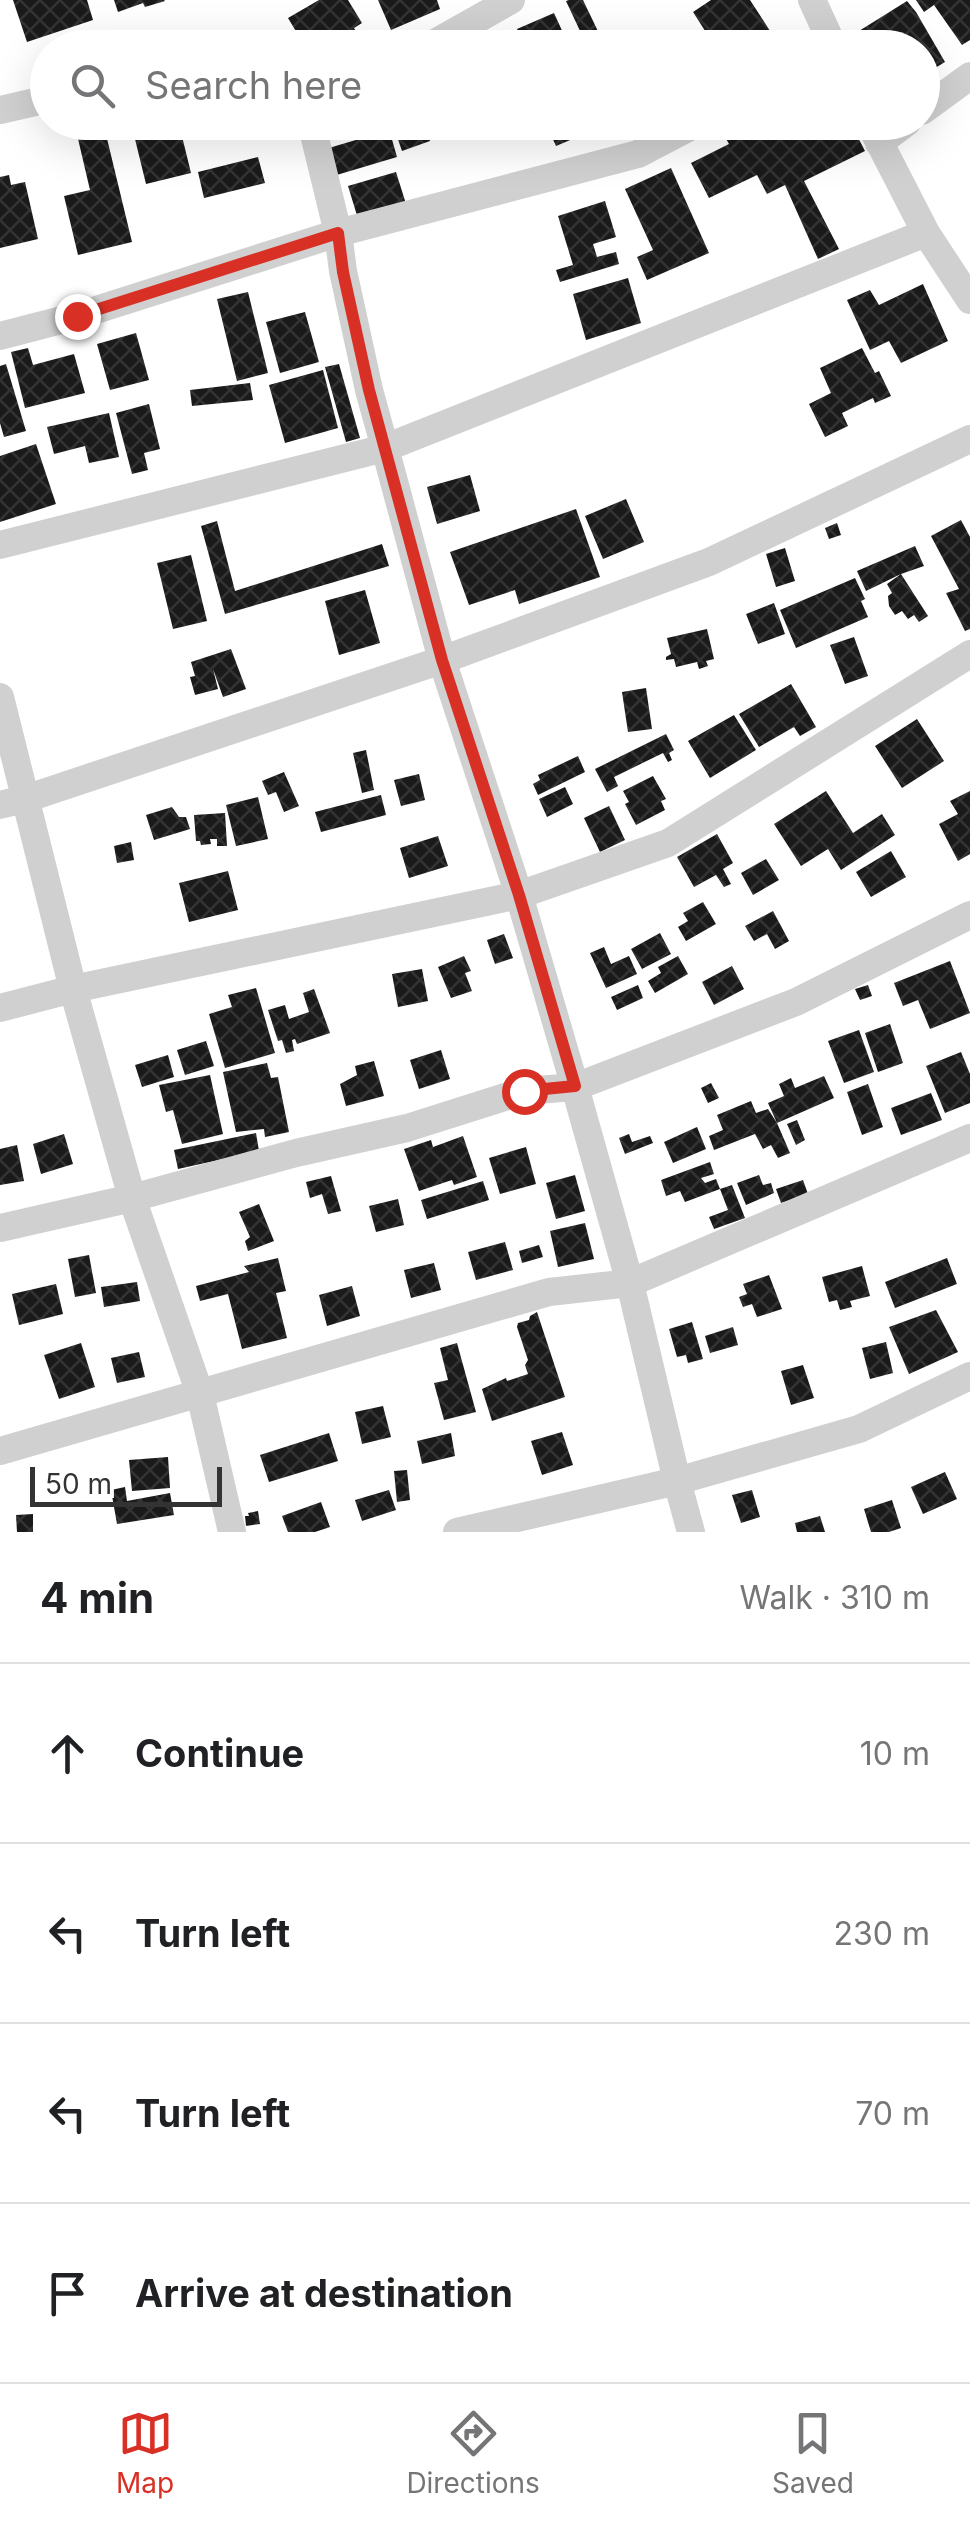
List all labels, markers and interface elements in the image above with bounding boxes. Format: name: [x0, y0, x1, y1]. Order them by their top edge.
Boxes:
search box: [30, 30, 940, 140]
icon: search: [65, 58, 120, 113]
text: Search here: [145, 62, 362, 108]
route end: [55, 294, 101, 340]
route start: [502, 1069, 548, 1115]
scale bar: [30, 1462, 222, 1506]
text: 50 m: [45, 1467, 112, 1501]
text: 4 min: [40, 1572, 154, 1623]
text: Walk · 310 m: [740, 1578, 930, 1617]
icon: ahead: [40, 1726, 95, 1781]
text: Continue: [135, 1730, 304, 1776]
text: 10 m: [860, 1734, 930, 1773]
icon: left: [40, 1906, 95, 1961]
text: Turn left: [135, 1910, 290, 1956]
text: 230 m: [834, 1914, 930, 1953]
icon: left: [40, 2086, 95, 2141]
text: Turn left: [135, 2090, 290, 2136]
text: 70 m: [855, 2094, 930, 2133]
icon: arrive: [40, 2266, 95, 2321]
text: Arrive at destination: [135, 2270, 513, 2316]
tab: Map: [116, 2406, 174, 2500]
tab: Directions: [406, 2406, 540, 2500]
tab: Saved: [772, 2406, 854, 2500]

